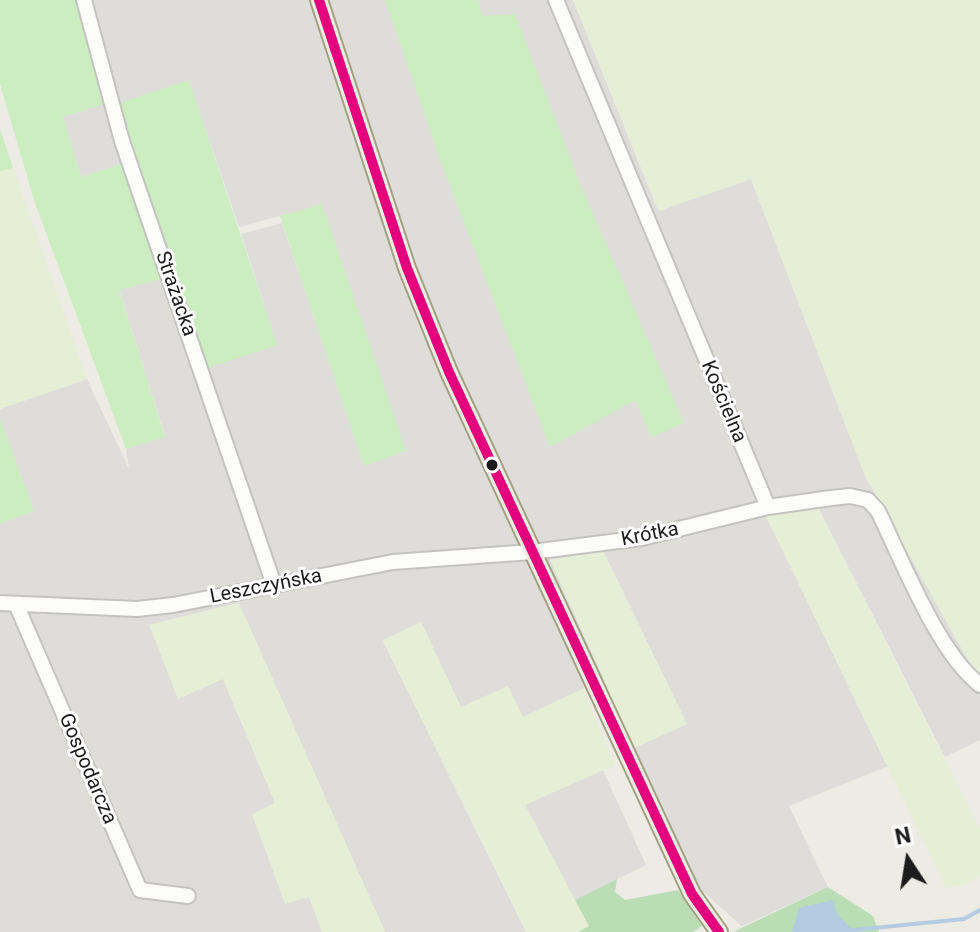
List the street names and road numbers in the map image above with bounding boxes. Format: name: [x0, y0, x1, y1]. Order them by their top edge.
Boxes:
street label: Strażacka: [149, 249, 201, 339]
street label: Kościelna: [695, 357, 751, 447]
street label: Krótka: [619, 518, 681, 552]
street label: Leszczyńska: [208, 564, 324, 610]
street label: Gospodarcza: [53, 710, 121, 828]

